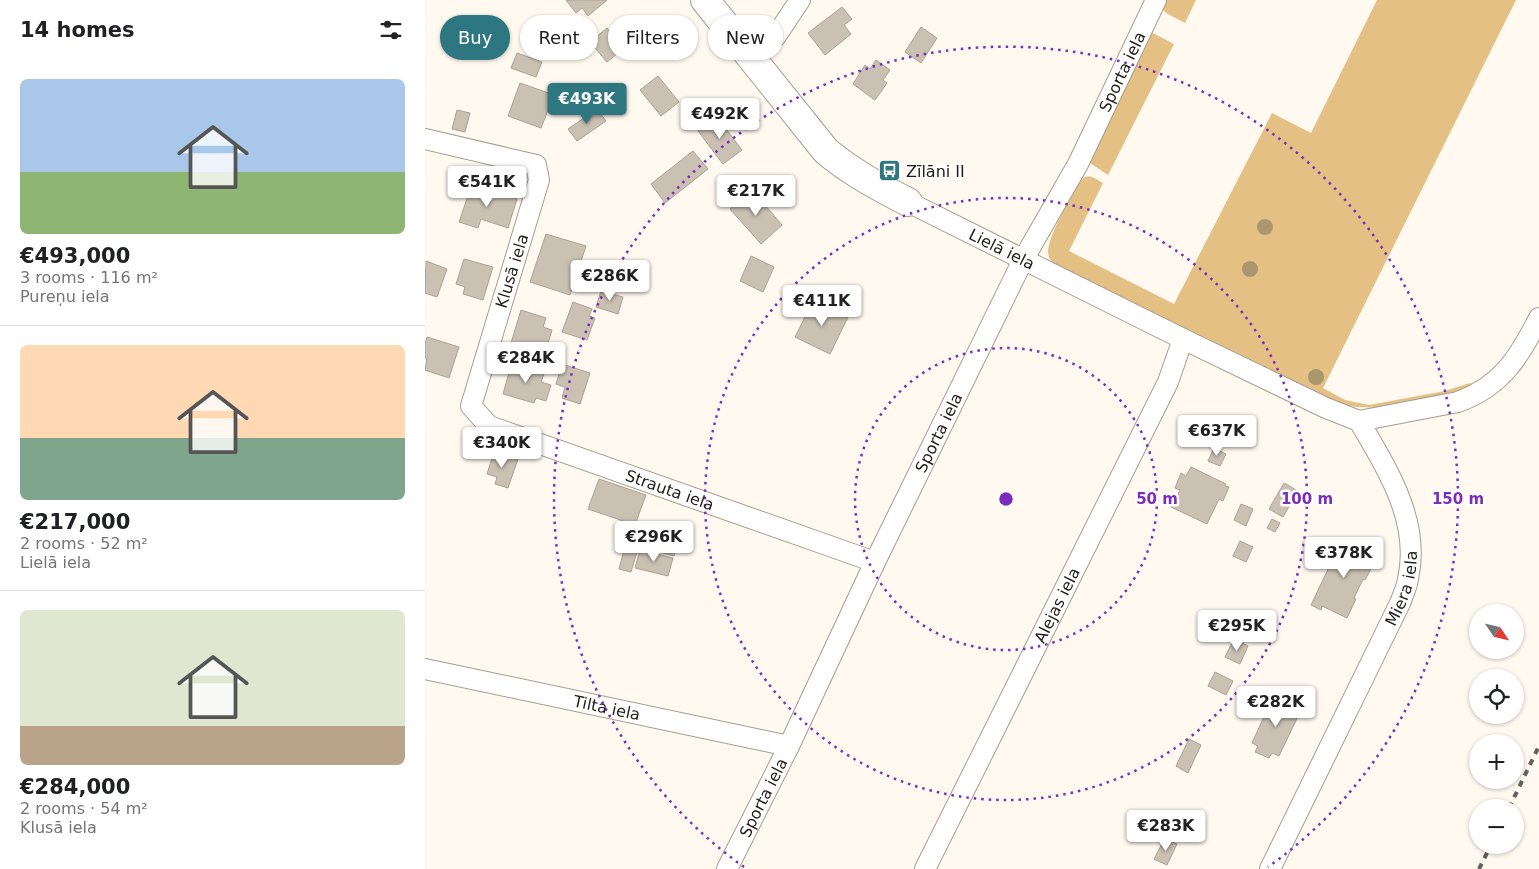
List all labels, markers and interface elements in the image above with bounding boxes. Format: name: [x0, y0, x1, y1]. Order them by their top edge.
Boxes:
chip: Buy: [440, 15, 510, 60]
chip: Rent: [520, 15, 598, 60]
chip: Filters: [608, 15, 698, 60]
chip: New: [708, 15, 783, 60]
icon: filters: [377, 16, 405, 44]
text: 14 homes: [20, 18, 135, 42]
street label: Sporta iela: [1095, 29, 1149, 115]
pin: €493K: [552, 82, 622, 125]
text: €493K: [559, 89, 615, 108]
pin: €492K: [685, 98, 755, 140]
text: €492K: [692, 104, 748, 123]
icon: home: [168, 112, 258, 202]
bus stop icon: Zīlāni II: [878, 159, 902, 183]
place label: Zīlāni II: [906, 162, 965, 181]
pin: €541K: [452, 166, 522, 208]
text: €541K: [459, 172, 515, 191]
pin: €217K: [721, 174, 791, 217]
text: €217K: [728, 181, 784, 200]
street label: Lielā iela: [966, 224, 1038, 273]
street label: Klusā iela: [492, 231, 532, 311]
text: €493,000: [20, 244, 130, 268]
pin: €286K: [575, 260, 645, 302]
text: €286K: [582, 266, 638, 285]
text: 3 rooms · 116 m²: [20, 268, 158, 287]
pin: €411K: [787, 284, 857, 327]
text: Pureņu iela: [20, 287, 109, 306]
text: €411K: [794, 291, 850, 310]
pin: €284K: [491, 342, 561, 384]
text: €284K: [498, 348, 554, 367]
icon: home: [168, 377, 258, 467]
street label: Sporta iela: [911, 390, 966, 476]
pin: €637K: [1182, 414, 1252, 457]
text: €637K: [1189, 421, 1245, 440]
pin: €340K: [467, 426, 537, 469]
text: €340K: [474, 433, 530, 452]
street label: Strauta iela: [623, 465, 717, 514]
centre of rings: [997, 490, 1015, 508]
text: 50 m: [1136, 490, 1178, 508]
text: 100 m: [1281, 490, 1333, 508]
text: 150 m: [1432, 490, 1484, 508]
text: €217,000: [20, 510, 130, 534]
pin: €296K: [619, 520, 689, 563]
text: €296K: [626, 527, 682, 546]
text: 2 rooms · 52 m²: [20, 534, 148, 553]
pin: €378K: [1309, 536, 1379, 579]
text: €378K: [1316, 543, 1372, 562]
street label: Miera iela: [1381, 550, 1420, 629]
text: Lielā iela: [20, 553, 91, 572]
street label: Alejas iela: [1030, 564, 1083, 646]
north arrow: [1469, 604, 1524, 659]
map controls: [1469, 604, 1524, 854]
pin: €295K: [1202, 610, 1272, 652]
text: €295K: [1209, 616, 1265, 635]
icon: home: [168, 642, 258, 732]
button: locate: [1469, 669, 1524, 724]
pin: €282K: [1241, 686, 1311, 728]
street label: Tilta iela: [571, 691, 642, 724]
text: €282K: [1248, 692, 1304, 711]
button: +: [1469, 734, 1524, 789]
street label: Sporta iela: [735, 755, 791, 840]
text: €284,000: [20, 775, 130, 799]
text: 2 rooms · 54 m²: [20, 799, 148, 818]
button: −: [1469, 799, 1524, 854]
pin: €283K: [1131, 810, 1201, 852]
text: €283K: [1138, 816, 1194, 835]
text: Klusā iela: [20, 818, 97, 837]

